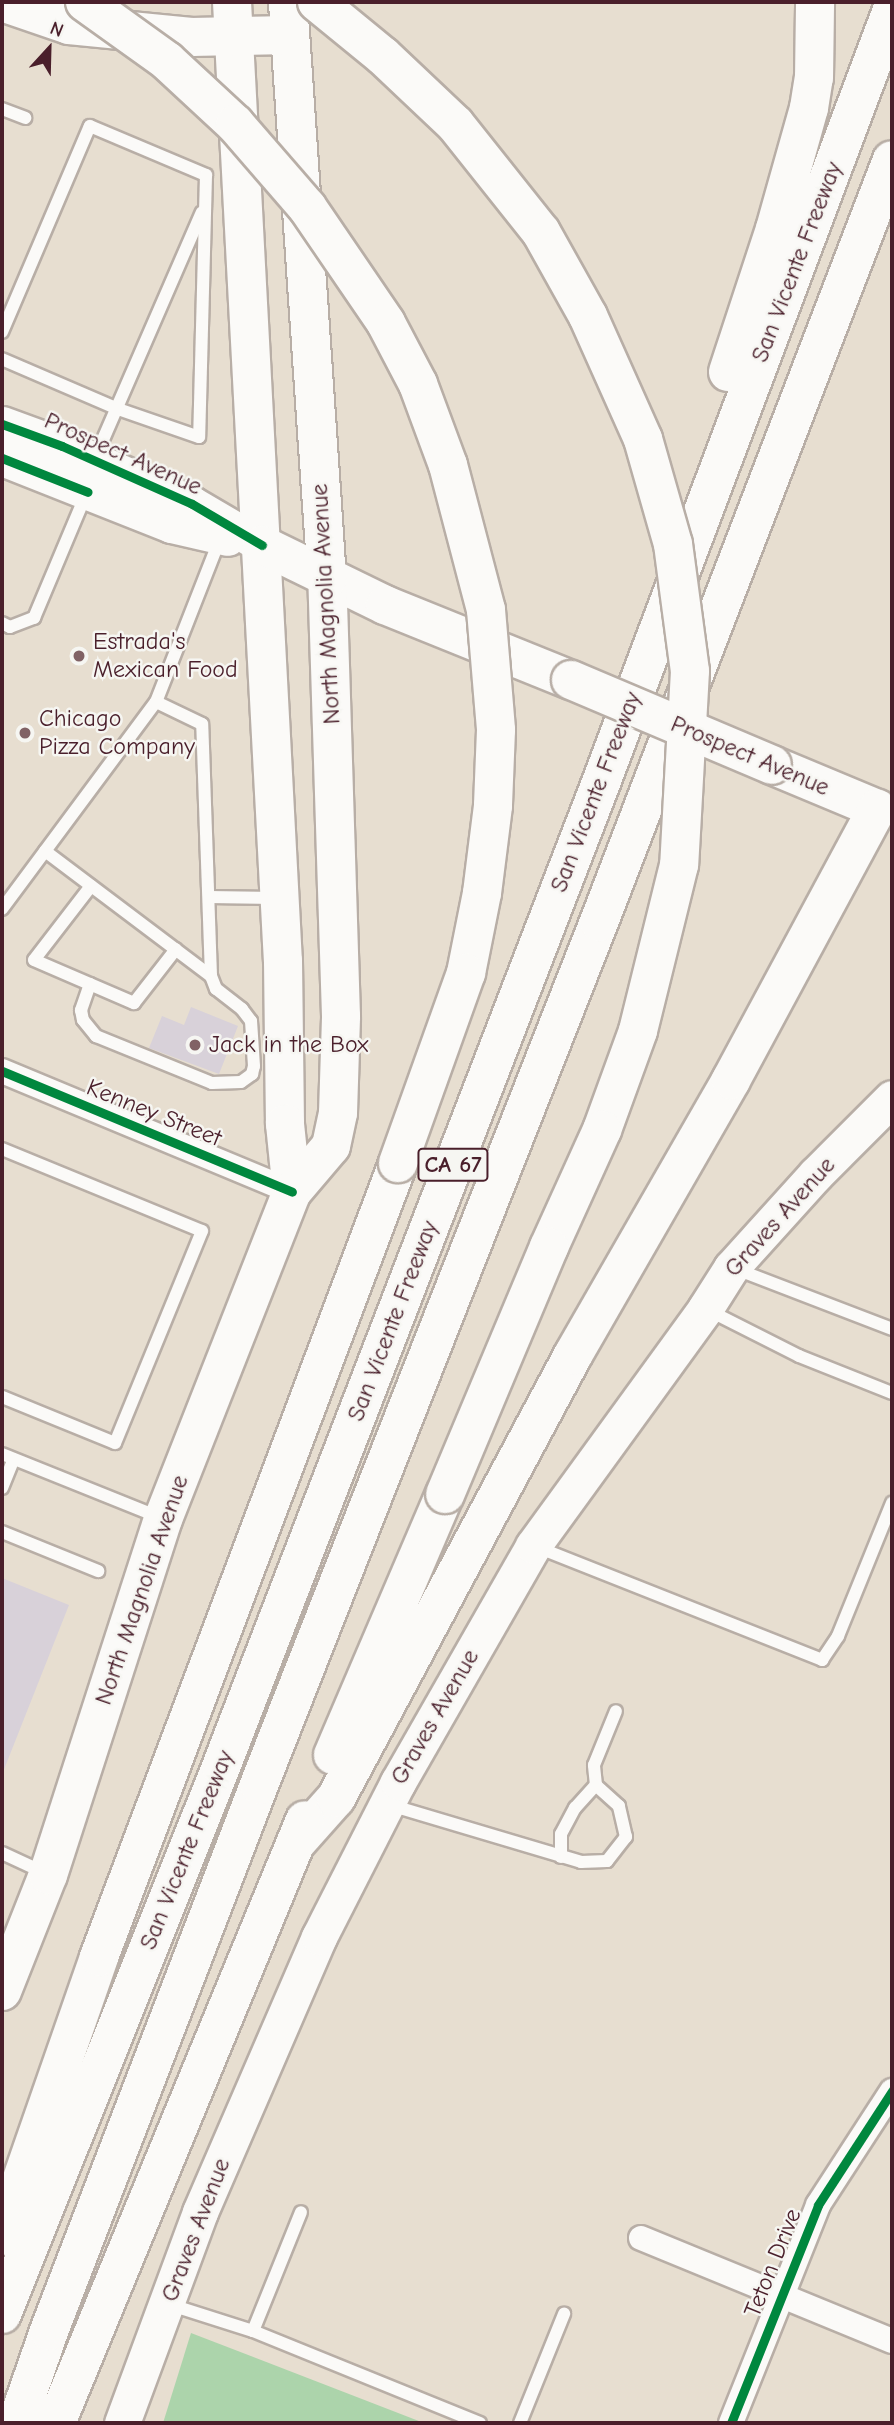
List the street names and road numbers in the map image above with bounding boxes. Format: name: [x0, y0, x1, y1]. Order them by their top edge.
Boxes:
street label: San Vicente Freeway: [746, 158, 848, 366]
street label: Prospect Avenue: [40, 406, 206, 502]
street label: North Magnolia Avenue: [305, 483, 347, 725]
street label: San Vicente Freeway: [545, 688, 647, 896]
street label: Prospect Avenue: [666, 710, 834, 802]
street label: Kenney Street: [82, 1073, 226, 1153]
road number: CA 67: [416, 1146, 490, 1184]
street label: Graves Avenue: [719, 1151, 841, 1283]
street label: San Vicente Freeway: [342, 1217, 444, 1425]
street label: North Magnolia Avenue: [89, 1471, 195, 1709]
street label: Graves Avenue: [385, 1644, 485, 1790]
street label: San Vicente Freeway: [134, 1746, 240, 1954]
street label: Graves Avenue: [155, 2154, 237, 2306]
street label: Teton Drive: [738, 2205, 808, 2321]

